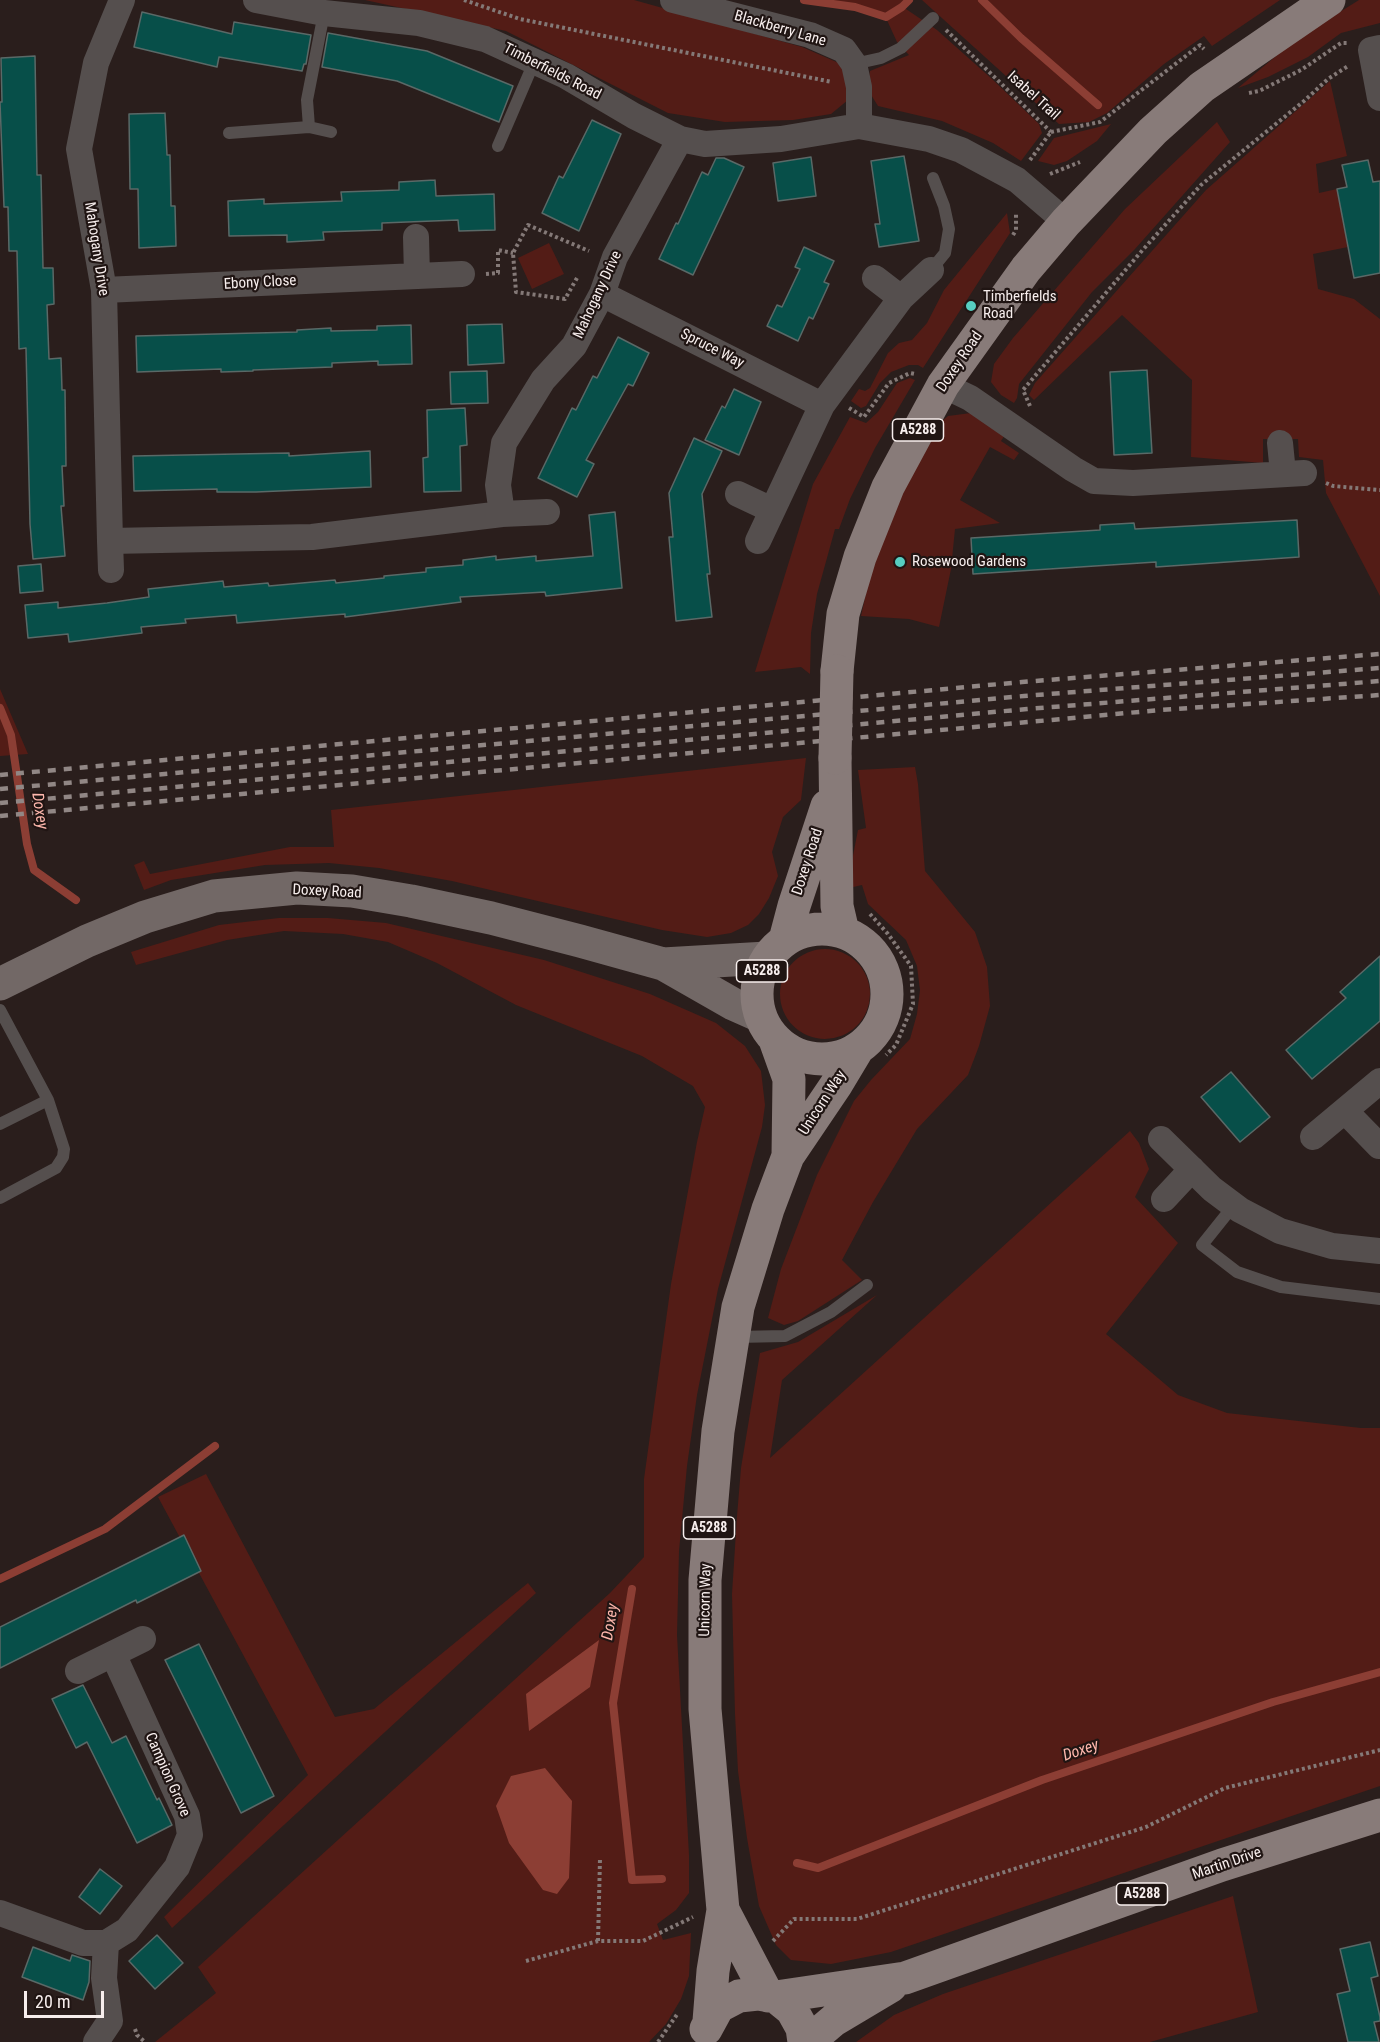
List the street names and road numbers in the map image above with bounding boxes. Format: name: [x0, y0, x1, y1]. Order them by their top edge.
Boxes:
street label: Blackberry Lane: [732, 7, 828, 51]
street label: Timberfields Road: [500, 40, 604, 104]
street label: Isabel Trail: [1003, 68, 1063, 124]
street label: Mahogany Drive: [80, 201, 112, 297]
street label: Mahogany Drive: [570, 248, 626, 342]
street label: Ebony Close: [223, 272, 297, 294]
street label: Spruce Way: [677, 325, 747, 373]
street label: Doxey Road: [933, 328, 987, 396]
road number: A5288: [892, 419, 944, 441]
street label: Doxey Road: [789, 826, 827, 898]
street label: Doxey Road: [292, 881, 362, 903]
road number: A5288: [736, 960, 788, 982]
street label: Unicorn Way: [795, 1067, 851, 1139]
road number: A5288: [684, 1517, 734, 1539]
street label: Unicorn Way: [696, 1563, 716, 1637]
street label: Campion Grove: [140, 1730, 194, 1820]
street label: Martin Drive: [1190, 1844, 1264, 1884]
road number: A5288: [1116, 1883, 1168, 1905]

